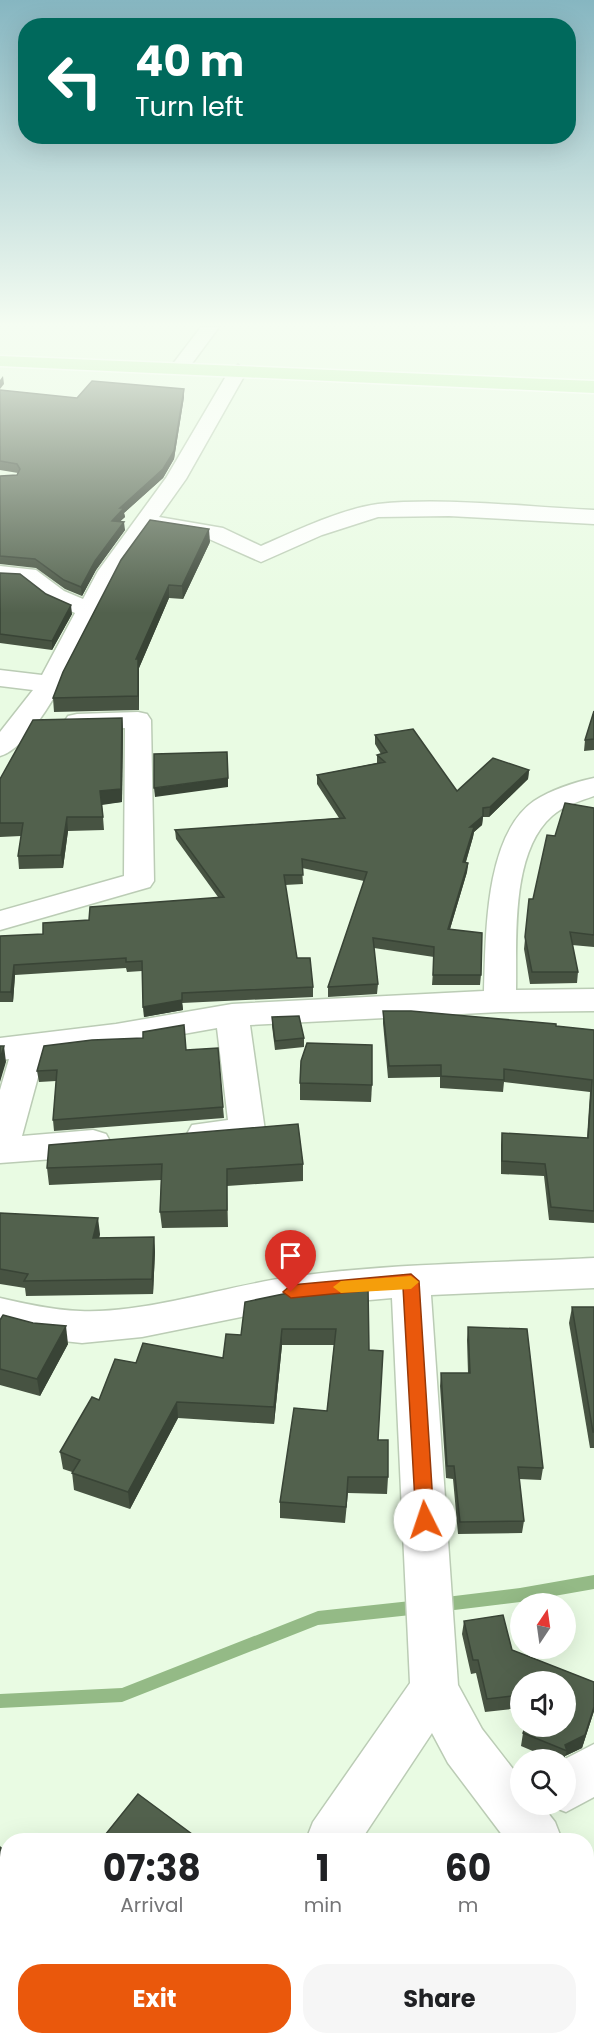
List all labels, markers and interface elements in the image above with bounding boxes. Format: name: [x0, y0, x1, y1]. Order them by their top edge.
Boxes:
text: 40 m: [135, 32, 244, 91]
icon: left: [36, 42, 114, 120]
text: Turn left: [135, 88, 244, 125]
pin: [265, 1230, 316, 1292]
icon: arrive: [274, 1239, 307, 1272]
position arrow: [393, 1488, 457, 1552]
north arrow: [510, 1593, 576, 1659]
map controls: [510, 1593, 576, 1815]
button: sound: [510, 1671, 576, 1737]
button: search: [510, 1749, 576, 1815]
text: 07:38: [103, 1843, 201, 1894]
text: 1: [316, 1843, 330, 1894]
text: 60: [445, 1843, 491, 1894]
text: Arrival: [120, 1891, 183, 1919]
text: min: [304, 1891, 342, 1919]
text: m: [458, 1891, 478, 1919]
button: Exit: [18, 1964, 291, 2033]
button: Share: [303, 1964, 576, 2033]

